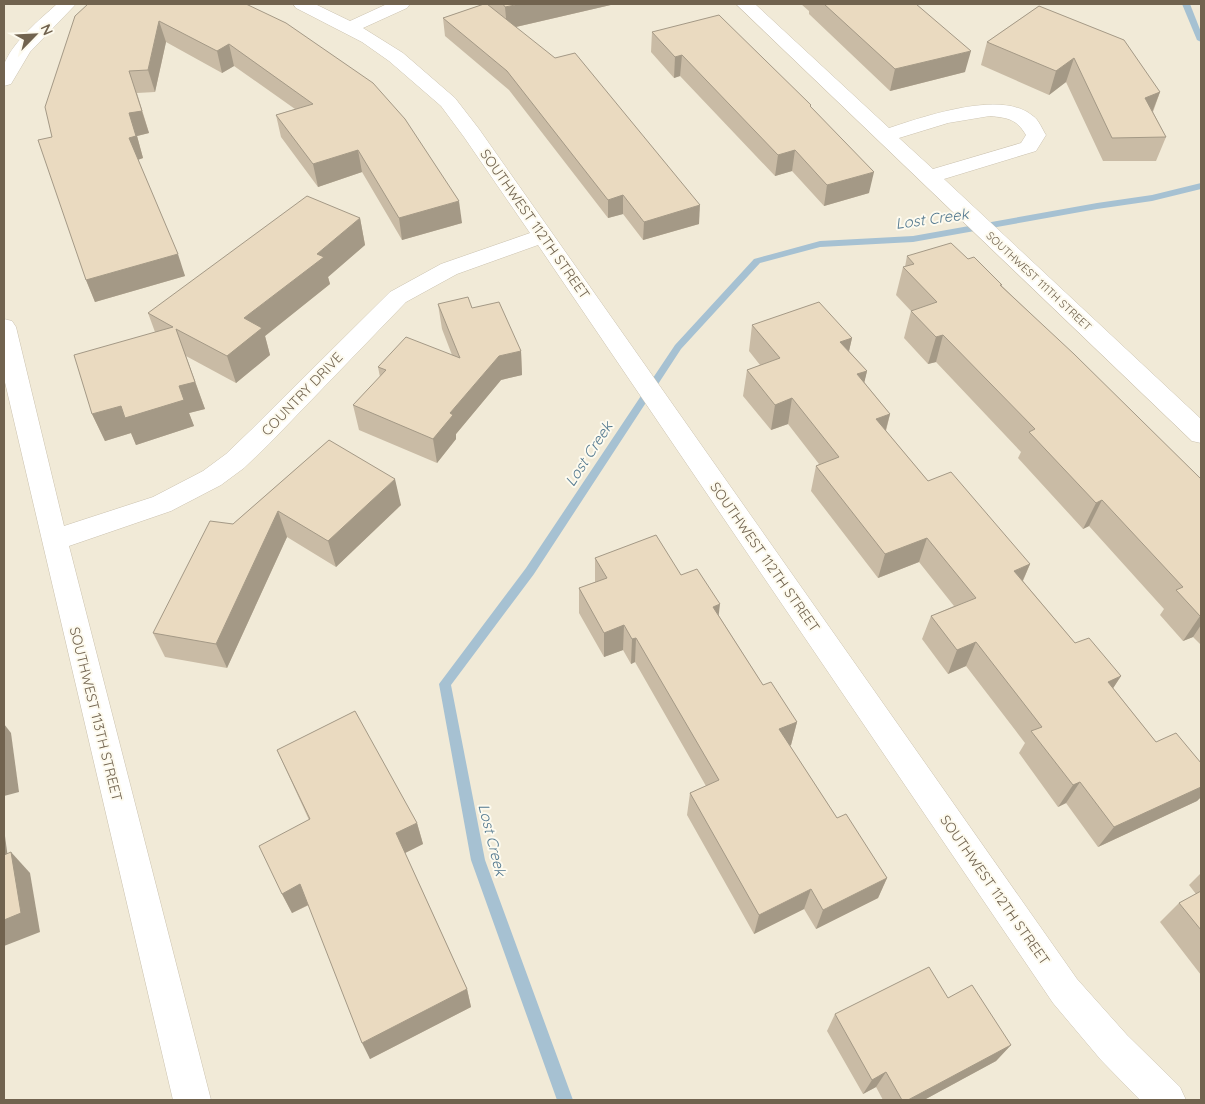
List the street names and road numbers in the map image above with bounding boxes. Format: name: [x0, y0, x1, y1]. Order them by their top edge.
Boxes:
street label: SOUTHWEST 112TH STREET: [476, 145, 594, 303]
street label: SOUTHWEST 111TH STREET: [983, 229, 1095, 334]
street label: COUNTRY DRIVE: [258, 348, 347, 440]
street label: SOUTHWEST 112TH STREET: [706, 478, 824, 636]
street label: SOUTHWEST 113TH STREET: [66, 625, 126, 803]
street label: SOUTHWEST 112TH STREET: [936, 811, 1054, 969]

